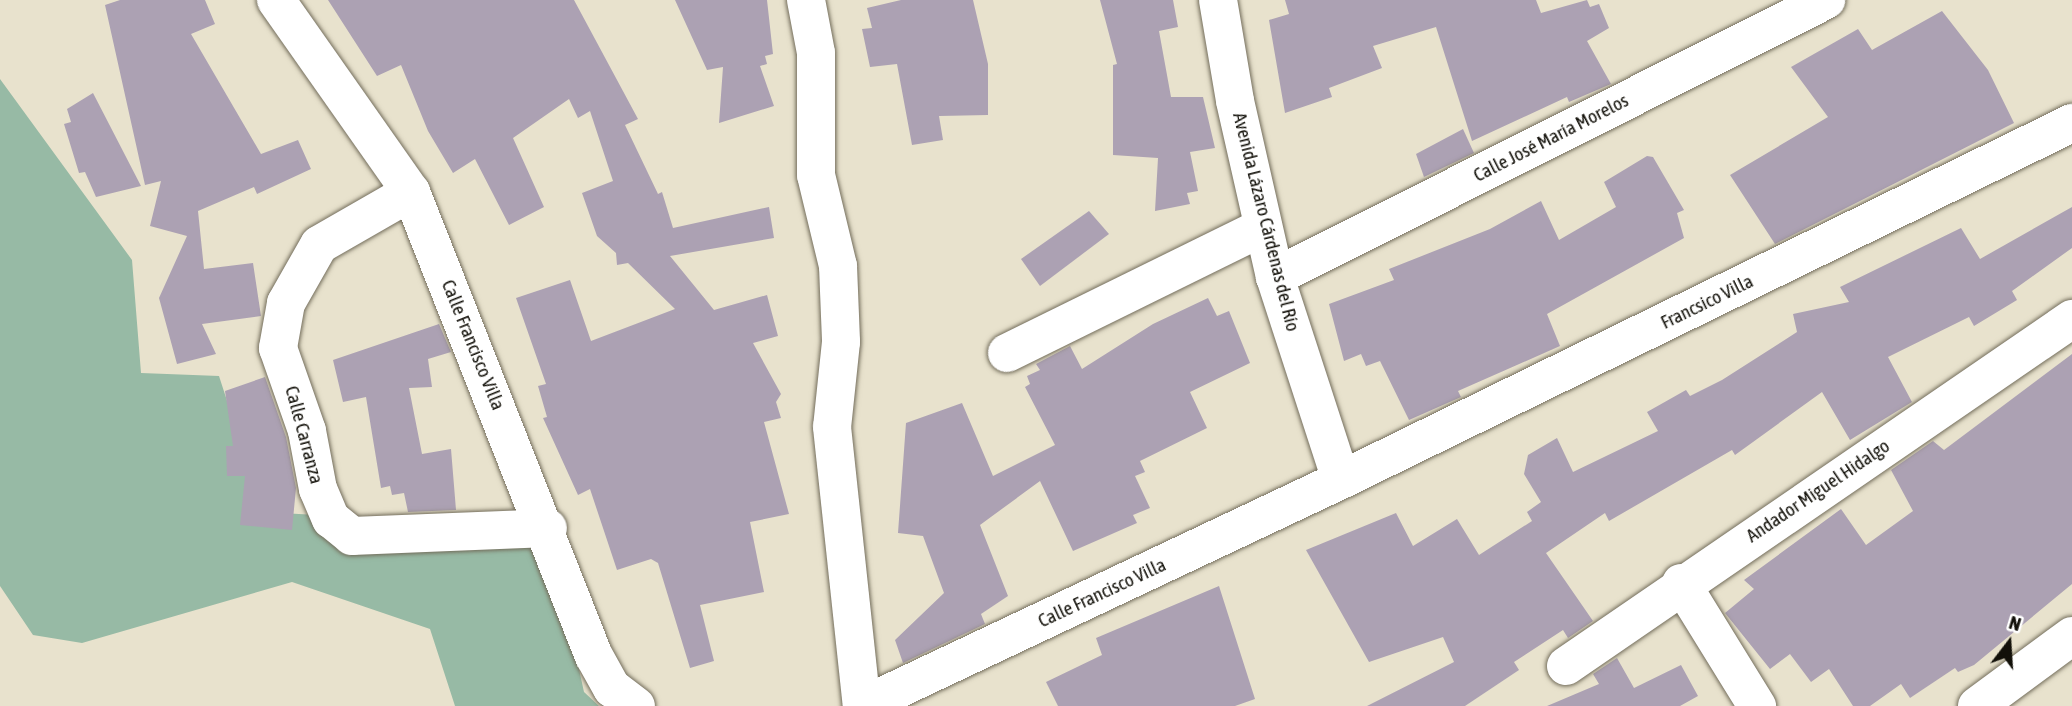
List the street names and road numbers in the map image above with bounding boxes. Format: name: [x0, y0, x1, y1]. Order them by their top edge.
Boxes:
street label: Calle José María Morelos: [1470, 89, 1632, 187]
street label: Avenida Lázaro Cárdenas del Río: [1228, 110, 1304, 334]
street label: Francsico Villa: [1657, 270, 1757, 334]
street label: Calle Francisco Villa: [437, 277, 509, 413]
street label: Calle Carranza: [280, 384, 328, 486]
street label: Andador Miguel Hidalgo: [1742, 435, 1894, 547]
street label: Calle Francisco Villa: [1035, 553, 1169, 633]

